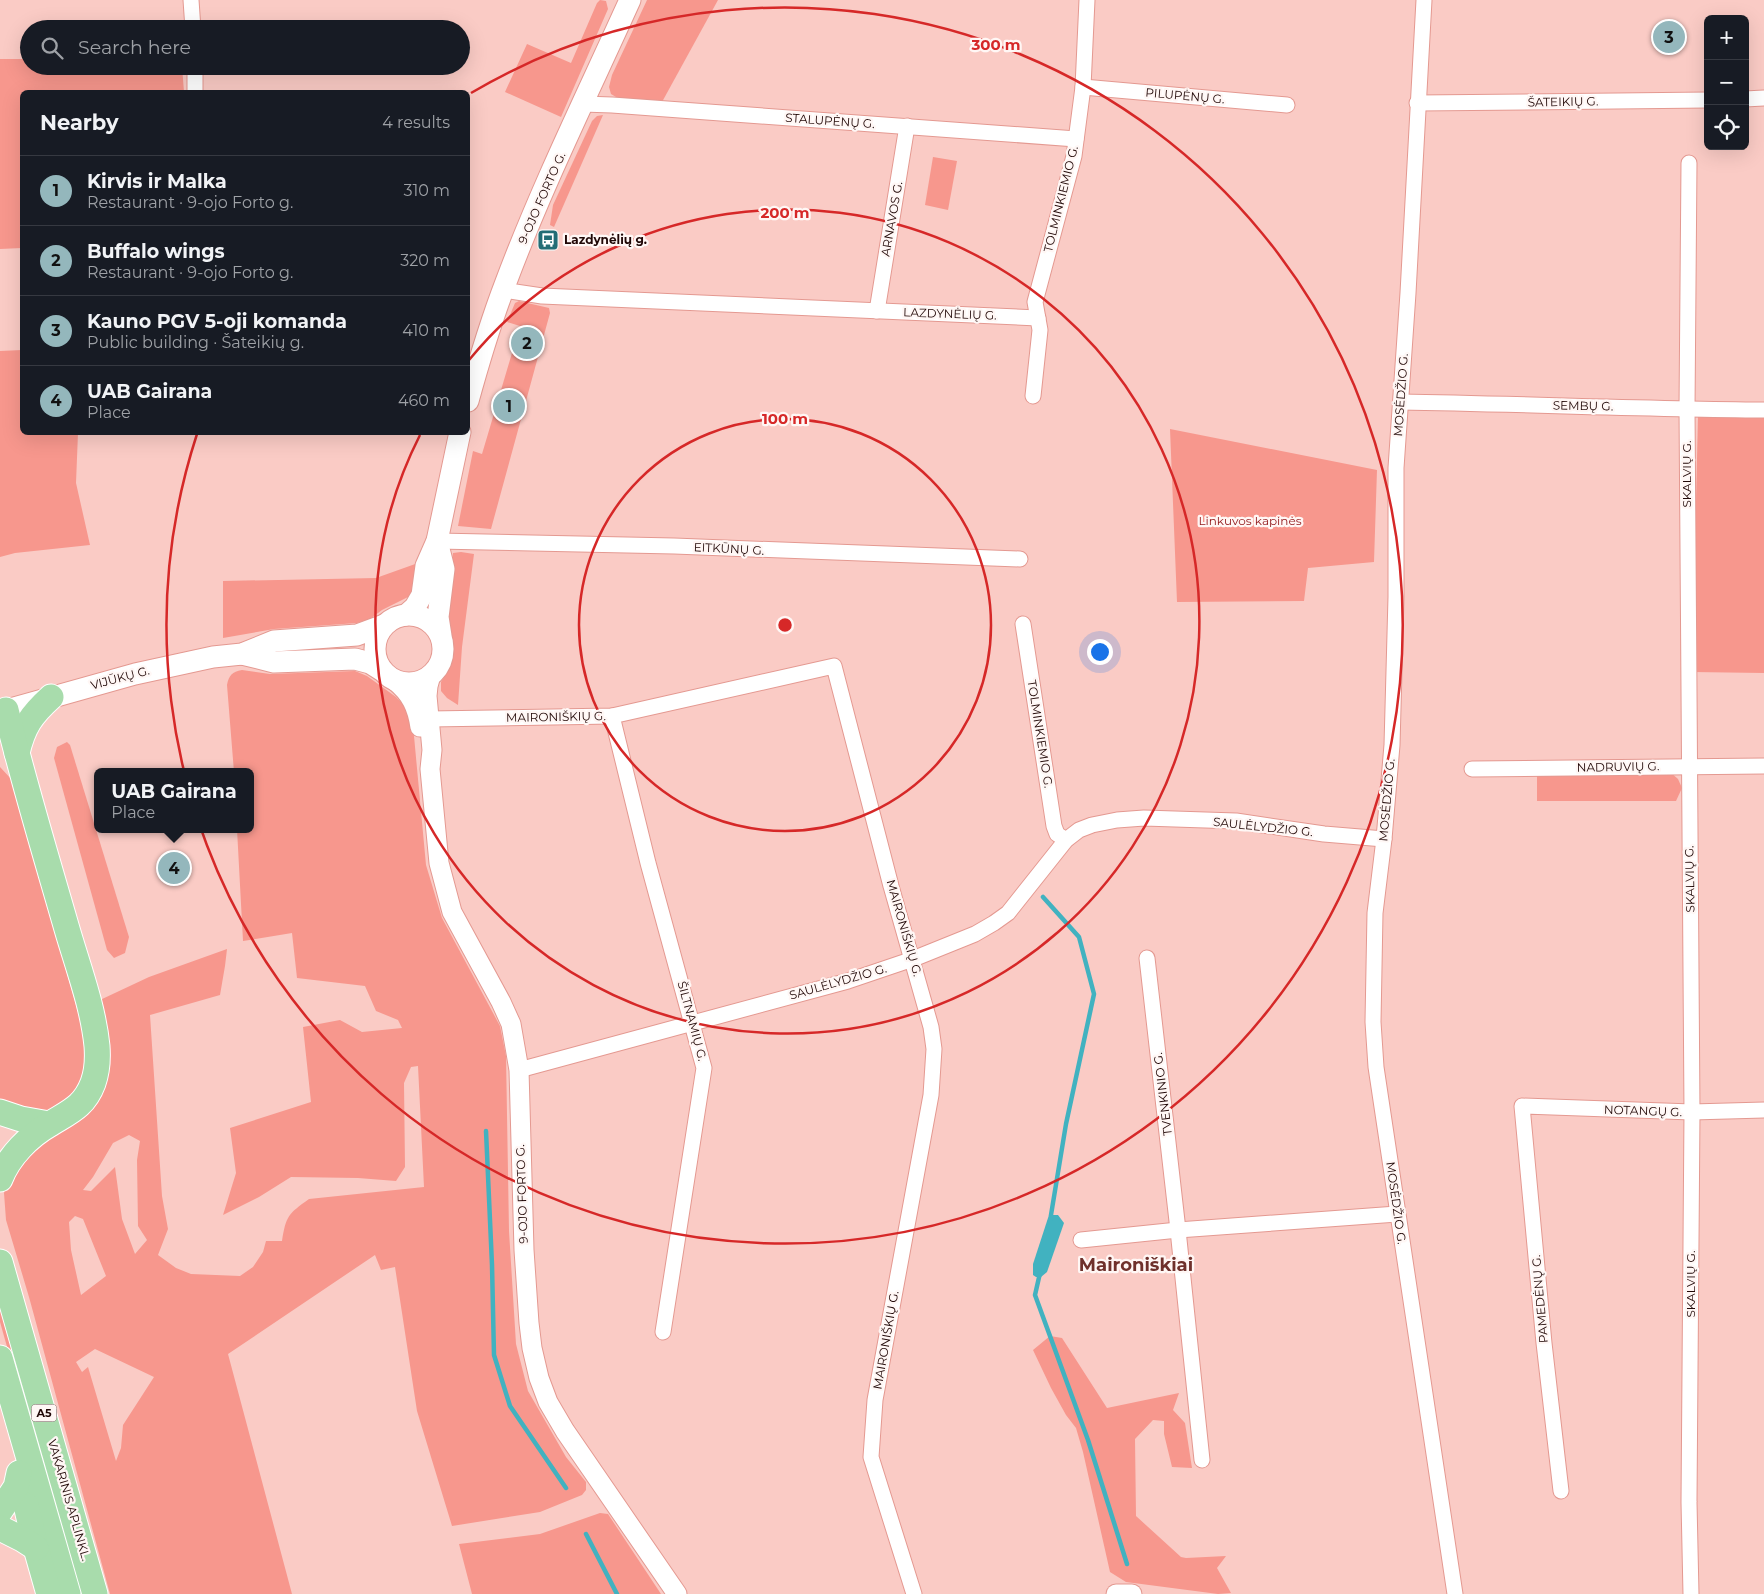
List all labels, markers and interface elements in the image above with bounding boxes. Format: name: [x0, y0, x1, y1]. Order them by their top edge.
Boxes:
map controls: [1704, 15, 1749, 150]
button: +: [1704, 15, 1749, 60]
pin: 3: [1653, 18, 1685, 56]
search box: [20, 20, 470, 75]
icon: search: [38, 34, 66, 62]
text: 300 m: [970, 35, 1021, 54]
text: Search here: [78, 36, 191, 59]
button: −: [1704, 60, 1749, 105]
street label: PILUPĖNŲ G.: [1145, 85, 1225, 106]
street label: ŠATEIKIŲ G.: [1527, 93, 1599, 110]
button: locate: [1704, 105, 1749, 150]
text: Nearby: [40, 110, 119, 135]
street label: STALUPĖNŲ G.: [785, 110, 875, 131]
text: 4 results: [382, 113, 450, 132]
street label: TOLMINKIEMIO G.: [1040, 144, 1081, 254]
street label: 9-OJO FORTO G.: [515, 149, 569, 246]
text: Kirvis ir Malka: [87, 170, 227, 193]
street label: ARNAVOS G.: [878, 180, 905, 258]
text: 1: [53, 181, 59, 200]
text: 310 m: [403, 181, 450, 200]
text: Restaurant · 9-ojo Forto g.: [87, 193, 293, 212]
text: 200 m: [760, 203, 810, 222]
bus stop icon: Lazdynėlių g.: [536, 228, 560, 252]
place label: Lazdynėlių g.: [564, 232, 647, 248]
text: Buffalo wings: [87, 240, 225, 263]
text: 2: [51, 251, 61, 270]
text: 320 m: [400, 251, 450, 270]
text: Restaurant · 9-ojo Forto g.: [87, 263, 293, 282]
street label: LAZDYNĖLIŲ G.: [903, 304, 997, 323]
text: Kauno PGV 5-oji komanda: [87, 310, 347, 333]
text: 3: [51, 321, 61, 340]
text: 410 m: [402, 321, 450, 340]
pin: 2: [511, 324, 543, 362]
text: Public building · Šateikių g.: [87, 333, 304, 352]
street label: MOSĖDŽIO G.: [1390, 353, 1411, 437]
text: UAB Gairana: [87, 380, 212, 403]
pin: 1: [493, 387, 525, 425]
text: 4: [50, 391, 62, 410]
text: 460 m: [398, 391, 450, 410]
street label: SEMBŲ G.: [1553, 397, 1613, 414]
text: Place: [87, 403, 131, 422]
text: 100 m: [762, 409, 808, 428]
street label: SKALVIŲ G.: [1679, 440, 1694, 508]
park label: Linkuvos kapinės: [1198, 513, 1302, 528]
street label: EITKŪNŲ G.: [693, 539, 765, 558]
centre of rings: [776, 616, 794, 634]
your location: [1087, 639, 1113, 665]
street label: VIJŪKŲ G.: [89, 662, 151, 693]
street label: TOLMINKIEMIO G.: [1025, 679, 1056, 789]
street label: MAIRONIŠKIŲ G.: [506, 708, 606, 725]
street label: MOSĖDŽIO G.: [1375, 758, 1398, 842]
street label: NADRUVIŲ G.: [1576, 758, 1660, 775]
popup: [94, 768, 254, 833]
text: UAB Gairana: [111, 780, 237, 803]
text: Place: [111, 803, 155, 822]
street label: SAULĖLYDŽIO G.: [1212, 814, 1314, 839]
street label: SKALVIŲ G.: [1681, 845, 1698, 913]
pin: 4: [158, 849, 190, 887]
street label: MAIRONIŠKIŲ G.: [883, 878, 925, 978]
street label: SAULĖLYDŽIO G.: [788, 960, 888, 1003]
street label: ŠILTNAMIŲ G.: [675, 979, 710, 1062]
street label: TVENKINIO G.: [1150, 1052, 1175, 1136]
street label: NOTANGŲ G.: [1604, 1102, 1682, 1119]
street label: 9-OJO FORTO G.: [512, 1144, 531, 1244]
street label: MOSĖDŽIO G.: [1383, 1161, 1410, 1245]
street label: SKALVIŲ G.: [1683, 1250, 1698, 1318]
district label: Maironiškiai: [1079, 1254, 1193, 1276]
street label: PAMEDĖNŲ G.: [1528, 1254, 1551, 1344]
street label: MAIRONIŠKIŲ G.: [869, 1289, 902, 1390]
road number: A5: [32, 1405, 56, 1422]
street label: VAKARINIS APLINKL.: [45, 1437, 94, 1562]

